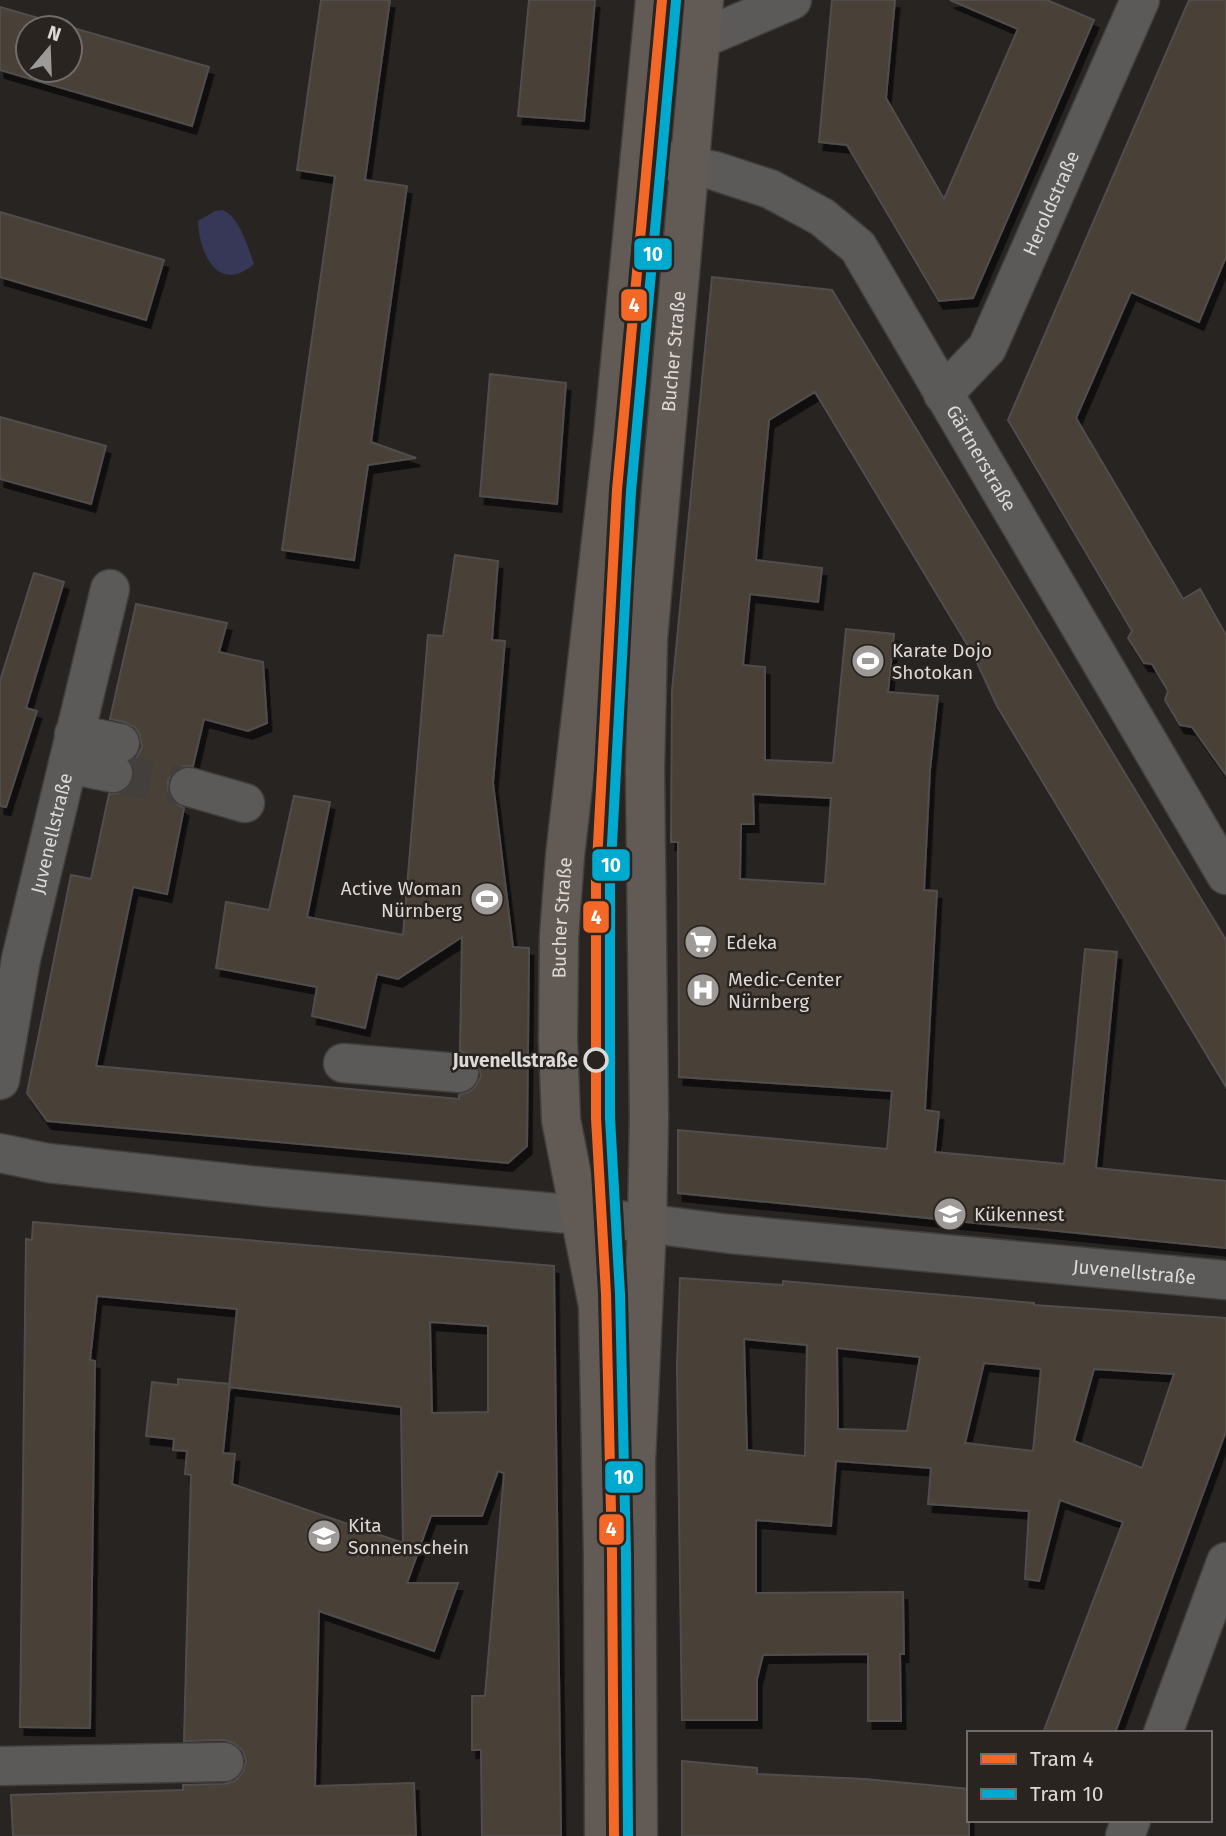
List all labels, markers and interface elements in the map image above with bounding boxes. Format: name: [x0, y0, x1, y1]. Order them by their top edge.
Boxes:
north arrow: [14, 14, 84, 84]
text: N: [45, 20, 64, 46]
street label: Heroldstraße: [1018, 147, 1084, 259]
line badge: 10: [633, 237, 673, 271]
text: 10: [643, 243, 663, 266]
line badge: 4: [620, 288, 648, 322]
street label: Bucher Straße: [657, 290, 690, 413]
text: 4: [629, 294, 640, 317]
street label: Gärtnerstraße: [941, 401, 1021, 516]
place label: Karate Dojo Shotokan: [892, 639, 992, 684]
sports icon: Karate Dojo Shotokan: [849, 642, 887, 680]
street label: Juvenellstraße: [26, 771, 77, 896]
line badge: 10: [591, 848, 631, 882]
text: 10: [601, 854, 621, 877]
street label: Bucher Straße: [548, 856, 577, 979]
place label: Active Woman Nürnberg: [341, 877, 462, 922]
sports icon: Active Woman Nürnberg: [468, 880, 506, 918]
line badge: 4: [582, 900, 610, 934]
text: 4: [591, 906, 602, 929]
supermarket icon: Edeka: [682, 923, 720, 961]
place label: Edeka: [726, 931, 777, 954]
place label: Medic-Center Nürnberg: [728, 968, 842, 1013]
hospital icon: Medic-Center Nürnberg: [684, 971, 722, 1009]
marker: Juvenellstraße: [584, 1048, 608, 1072]
place label: Juvenellstraße: [451, 1049, 578, 1072]
school or university icon: Kükennest: [931, 1195, 969, 1233]
place label: Kükennest: [974, 1203, 1064, 1226]
street label: Juvenellstraße: [1072, 1255, 1197, 1289]
line badge: 10: [604, 1460, 644, 1494]
text: 10: [614, 1466, 634, 1489]
line badge: 4: [598, 1513, 625, 1546]
place label: Kita Sonnenschein: [348, 1514, 469, 1559]
school or university icon: Kita Sonnenschein: [305, 1517, 343, 1555]
text: 4: [606, 1518, 617, 1541]
legend: [967, 1731, 1212, 1822]
text: Tram 4: [1030, 1746, 1094, 1772]
text: Tram 10: [1030, 1781, 1103, 1807]

